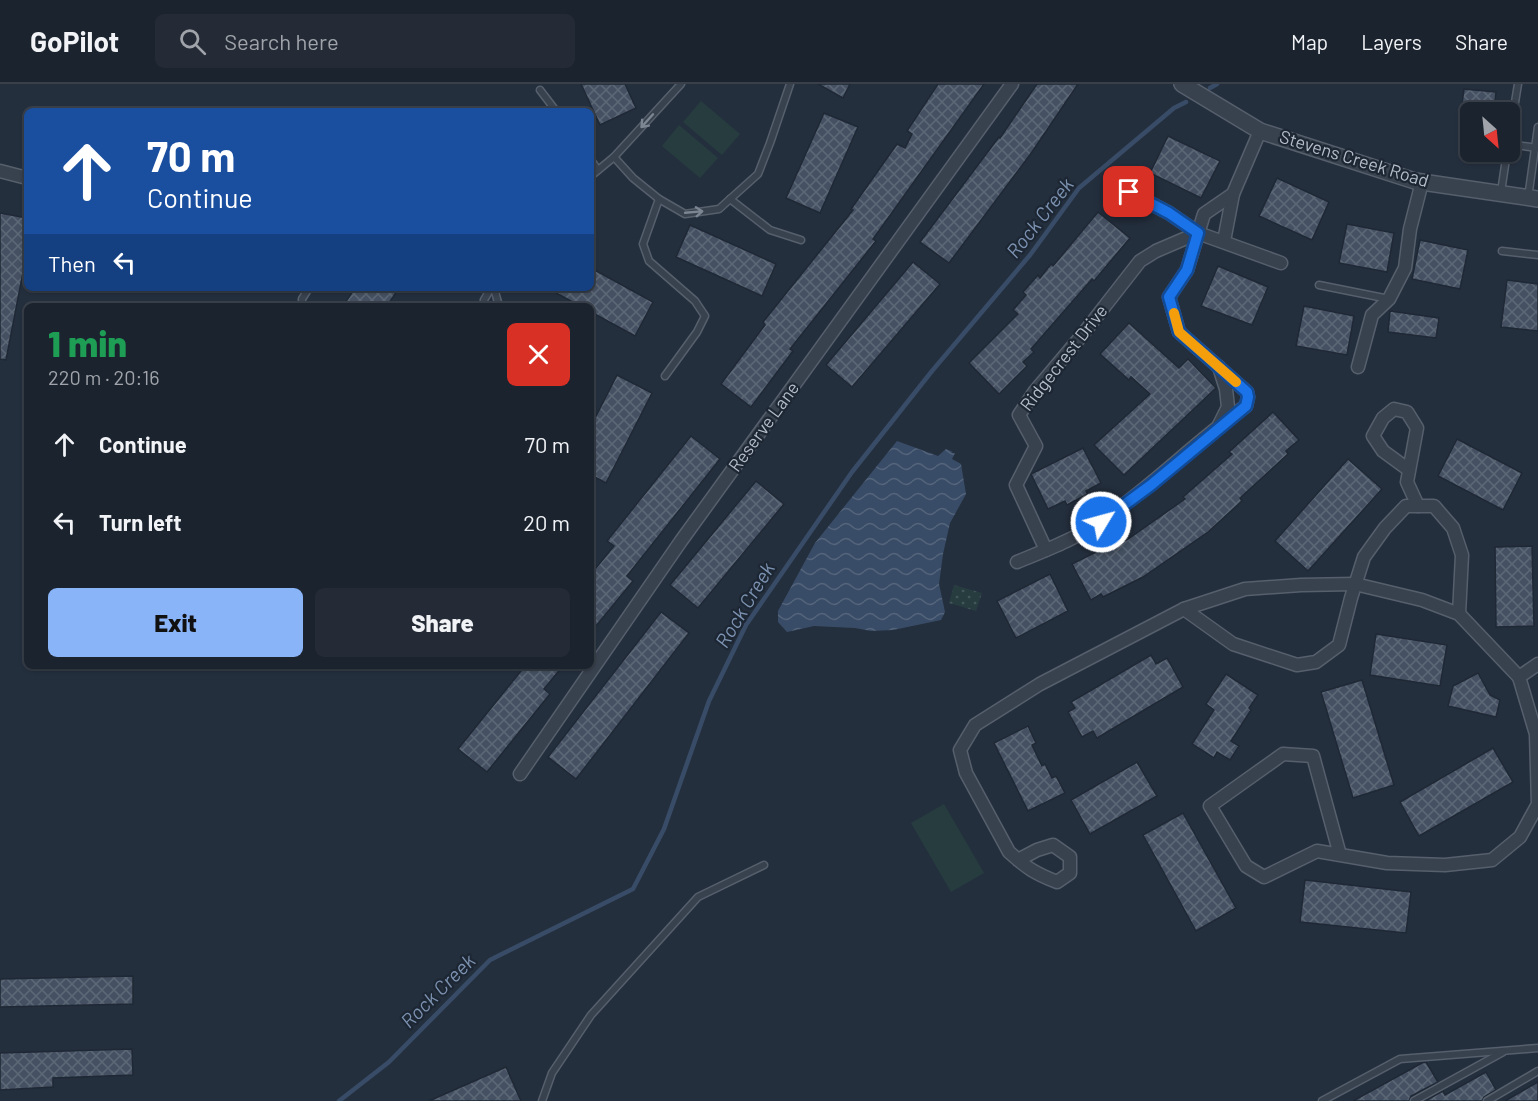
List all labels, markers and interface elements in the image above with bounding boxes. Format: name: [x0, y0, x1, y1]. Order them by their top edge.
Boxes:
search box: [155, 14, 575, 68]
text: GoPilot: [30, 24, 119, 58]
icon: search: [176, 25, 209, 58]
text: Search here: [224, 28, 339, 54]
text: Map: [1291, 29, 1328, 54]
text: Layers: [1361, 29, 1422, 54]
text: Share: [1455, 29, 1508, 54]
north arrow: [1460, 102, 1520, 162]
map controls: [1460, 102, 1520, 162]
one-way arrow: [640, 113, 655, 128]
street label: Stevens Creek Road: [1277, 125, 1432, 191]
text: 70 m: [147, 130, 235, 180]
icon: ahead: [48, 132, 126, 210]
pin: [1103, 166, 1154, 217]
water label: Rock Creek: [1000, 172, 1078, 262]
icon: arrive: [1112, 175, 1145, 208]
text: Continue: [147, 181, 253, 213]
one-way arrow: [684, 206, 703, 217]
icon: left: [108, 246, 141, 279]
text: Then: [48, 250, 96, 276]
street label: Ridgecrest Drive: [1015, 300, 1112, 415]
text: 1 min: [48, 321, 127, 364]
button: close: [507, 323, 570, 386]
text: 220 m · 20:16: [48, 365, 160, 389]
street label: Reserve Lane: [723, 377, 803, 476]
icon: ahead: [48, 428, 81, 461]
text: Continue: [99, 431, 187, 457]
text: 70 m: [525, 431, 570, 457]
position arrow: [1069, 490, 1133, 554]
icon: left: [48, 506, 81, 539]
text: Turn left: [99, 509, 182, 535]
text: 20 m: [523, 509, 570, 535]
water label: Rock Creek: [709, 557, 779, 651]
button: Exit: [48, 588, 303, 657]
button: Share: [315, 588, 570, 657]
water label: Rock Creek: [395, 948, 480, 1032]

